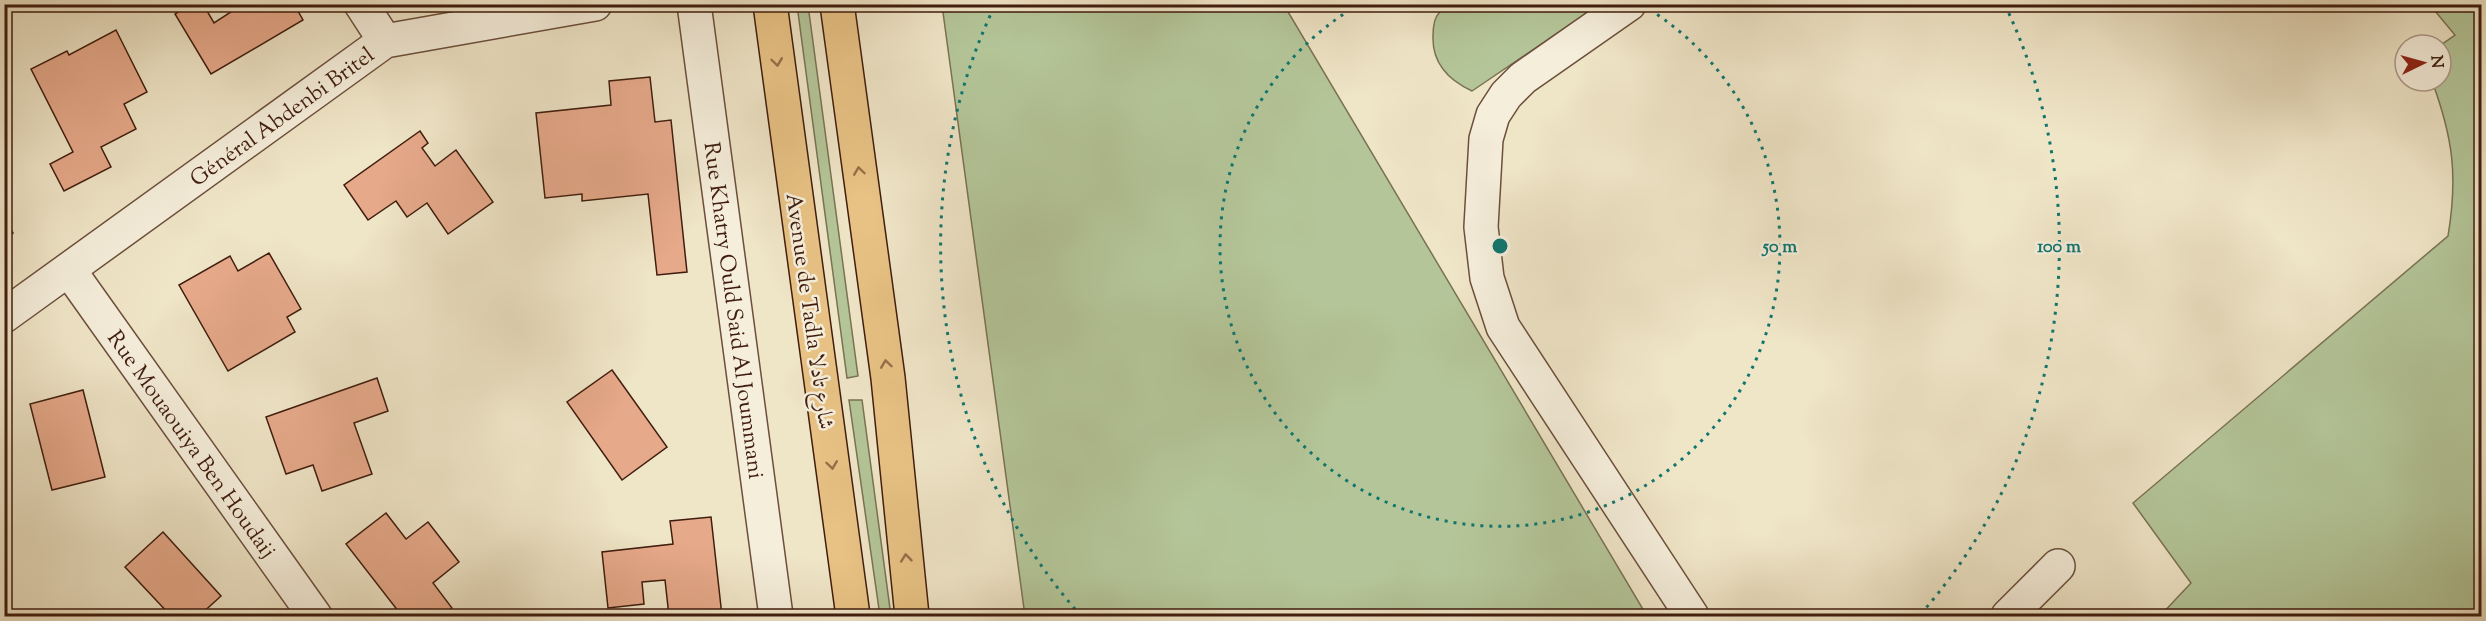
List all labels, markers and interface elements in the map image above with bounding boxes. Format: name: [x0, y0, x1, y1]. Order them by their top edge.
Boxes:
north arrow: [2393, 33, 2453, 93]
street label: Général Abdenbi Britel: [184, 41, 382, 196]
text: N: [2423, 55, 2447, 69]
one-way arrow: [771, 58, 783, 67]
street label: Rue Khatry Ould Said Al Joummani: [694, 140, 770, 481]
one-way arrow: [854, 167, 866, 176]
street label: Avenue de Tadla شارع تادلا: [776, 191, 840, 432]
text: 50 m: [1761, 235, 1797, 261]
text: 100 m: [2037, 235, 2081, 261]
centre of rings: [1490, 236, 1510, 256]
street label: Rue Mouaouiya Ben Houdaij: [98, 325, 282, 566]
one-way arrow: [880, 360, 893, 369]
one-way arrow: [825, 461, 837, 470]
one-way arrow: [900, 554, 913, 563]

